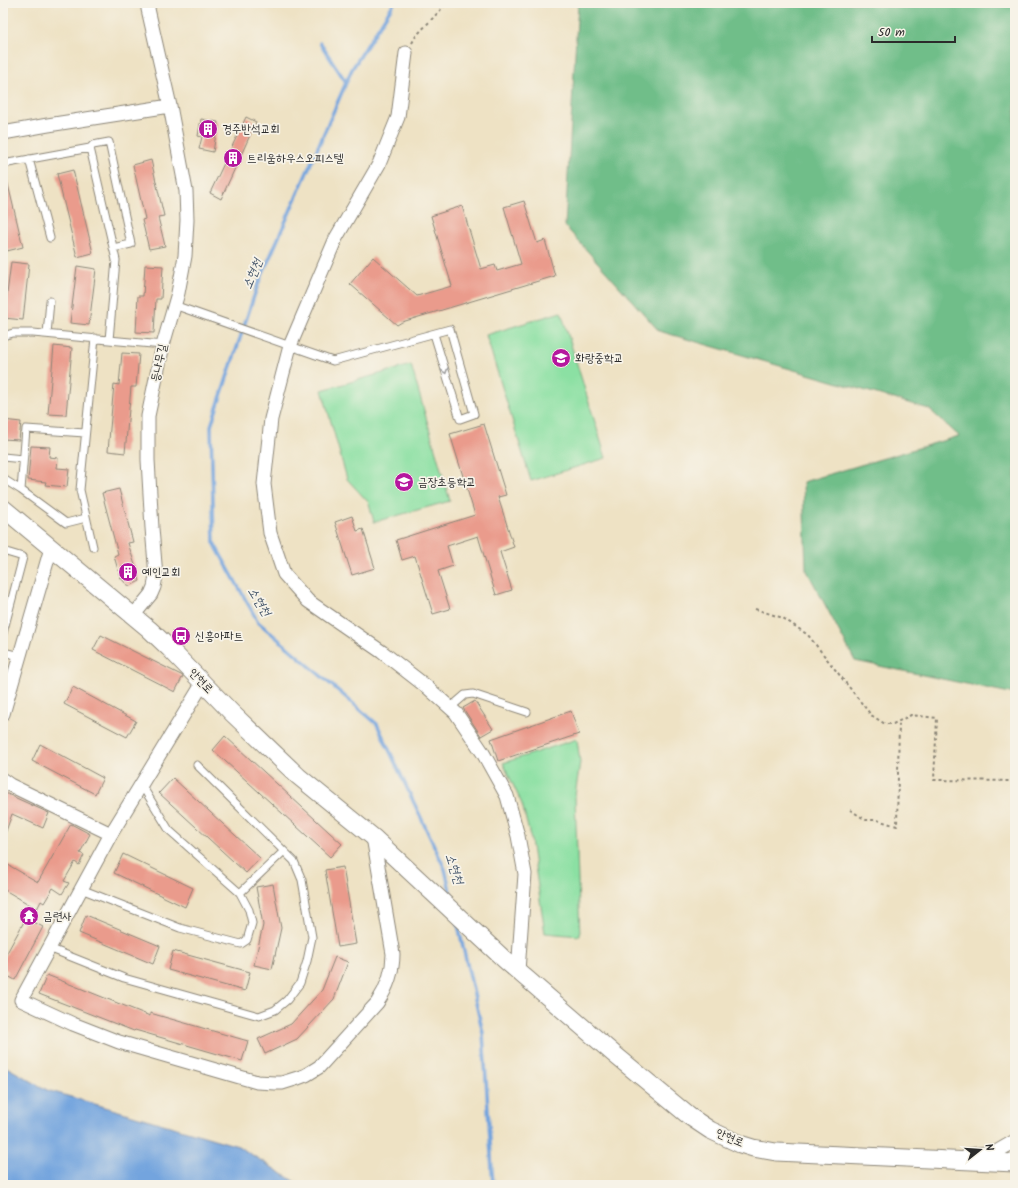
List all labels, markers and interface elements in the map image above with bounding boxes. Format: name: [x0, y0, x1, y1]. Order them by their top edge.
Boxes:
scale bar: [872, 18, 955, 44]
text: 50 m: [878, 23, 905, 42]
building icon: 경주반석교회: [197, 118, 219, 140]
place label: 경주반석교회: [222, 120, 280, 139]
building icon: 트리움하우스오피스텔: [222, 147, 244, 169]
place label: 트리움하우스오피스텔: [247, 149, 344, 168]
water label: 소현천: [237, 254, 269, 292]
street label: 등나무길: [146, 342, 172, 384]
school or university icon: 화랑중학교: [550, 347, 572, 369]
place label: 화랑중학교: [575, 349, 623, 368]
one-way arrow: [440, 367, 449, 374]
school or university icon: 금장초등학교: [393, 471, 415, 493]
place label: 금장초등학교: [418, 473, 476, 492]
building icon: 예인교회: [117, 561, 139, 583]
place label: 예인교회: [142, 563, 181, 582]
water label: 소현천: [242, 583, 277, 622]
bus stop icon: 신흥아파트: [170, 625, 192, 647]
place label: 신흥아파트: [195, 627, 243, 646]
street label: 안현로: [184, 664, 218, 698]
water label: 소현천: [439, 851, 469, 889]
temple icon: 금련사: [18, 905, 40, 927]
place label: 금련사: [43, 907, 72, 926]
street label: 안현로: [713, 1124, 747, 1152]
north arrow: [960, 1130, 1000, 1170]
text: N: [979, 1141, 998, 1153]

